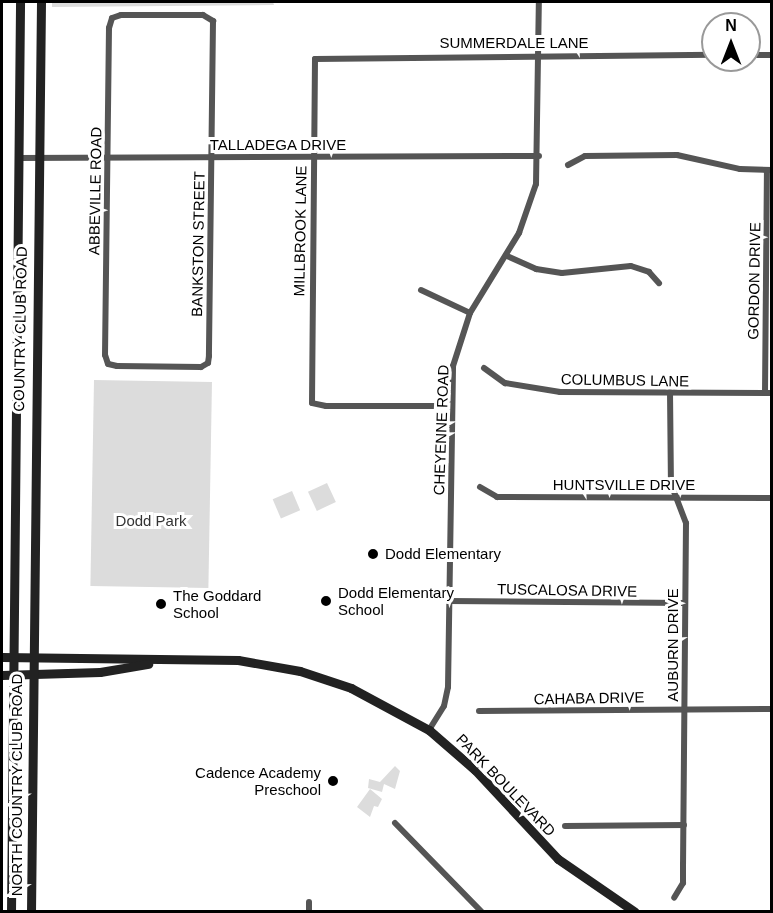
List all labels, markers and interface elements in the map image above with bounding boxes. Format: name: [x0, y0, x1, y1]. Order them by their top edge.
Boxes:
north arrow: [701, 12, 761, 72]
text: N: [725, 17, 737, 34]
street label: SUMMERDALE LANE: [439, 34, 589, 52]
street label: ABBEVILLE ROAD: [85, 127, 105, 255]
street label: TALLADEGA DRIVE: [209, 136, 347, 154]
street label: MILLBROOK LANE: [290, 165, 310, 297]
street label: BANKSTON STREET: [188, 171, 208, 317]
street label: GORDON DRIVE: [744, 222, 764, 340]
street label: COUNTRY CLUB ROAD: [10, 246, 30, 412]
street label: CHEYENNE ROAD: [430, 364, 452, 496]
street label: COLUMBUS LANE: [561, 370, 689, 390]
street label: HUNTSVILLE DRIVE: [553, 476, 695, 494]
park label: Dodd Park: [116, 512, 186, 530]
place label: Dodd Elementary: [385, 545, 501, 563]
marker: Dodd Elementary: [366, 547, 380, 561]
street label: TUSCALOSA DRIVE: [496, 580, 638, 600]
place label: Dodd Elementary School: [338, 583, 454, 618]
place label: The Goddard School: [173, 586, 261, 621]
street label: AUBURN DRIVE: [664, 588, 682, 702]
marker: Dodd Elementary School: [319, 594, 333, 608]
marker: The Goddard School: [154, 597, 168, 611]
street label: NORTH COUNTRY CLUB ROAD: [8, 674, 26, 896]
street label: CAHABA DRIVE: [533, 688, 645, 708]
street label: PARK BOULEVARD: [453, 730, 559, 840]
place label: Cadence Academy Preschool: [194, 763, 321, 798]
marker: Cadence Academy Preschool: [326, 774, 340, 788]

